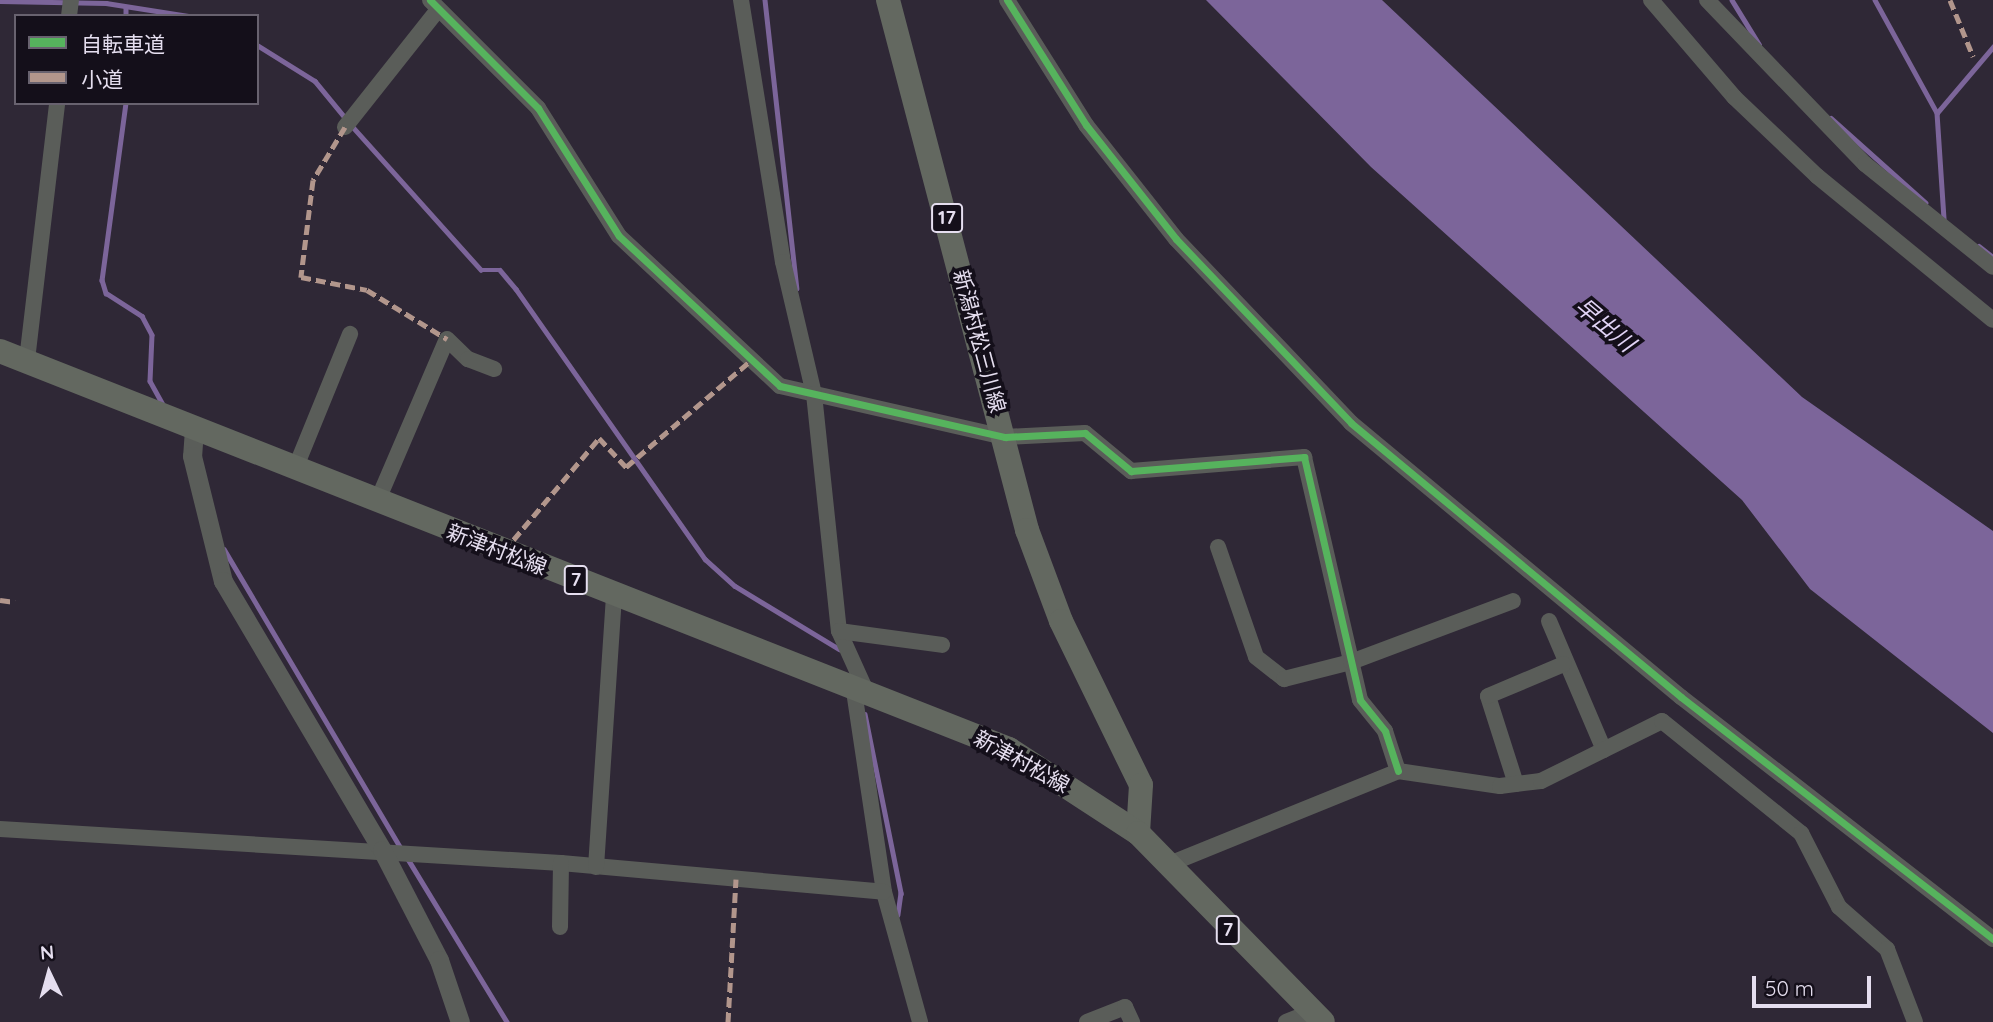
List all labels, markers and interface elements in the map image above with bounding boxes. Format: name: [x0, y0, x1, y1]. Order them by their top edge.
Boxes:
legend: [14, 14, 259, 105]
text: 自転車道: [81, 31, 165, 57]
text: 小道: [81, 66, 123, 92]
road number: 17: [930, 202, 964, 233]
street label: 新潟村松三川線: [949, 267, 1011, 415]
water label: 早出川: [1570, 292, 1640, 358]
street label: 新津村松線: [443, 518, 551, 580]
road number: 7: [564, 565, 588, 596]
street label: 新津村松線: [970, 725, 1074, 797]
road number: 7: [1216, 914, 1240, 946]
north arrow: [14, 938, 84, 1008]
text: N: [39, 940, 55, 965]
scale bar: [1755, 962, 1874, 1006]
text: 50 m: [1765, 975, 1814, 1001]

